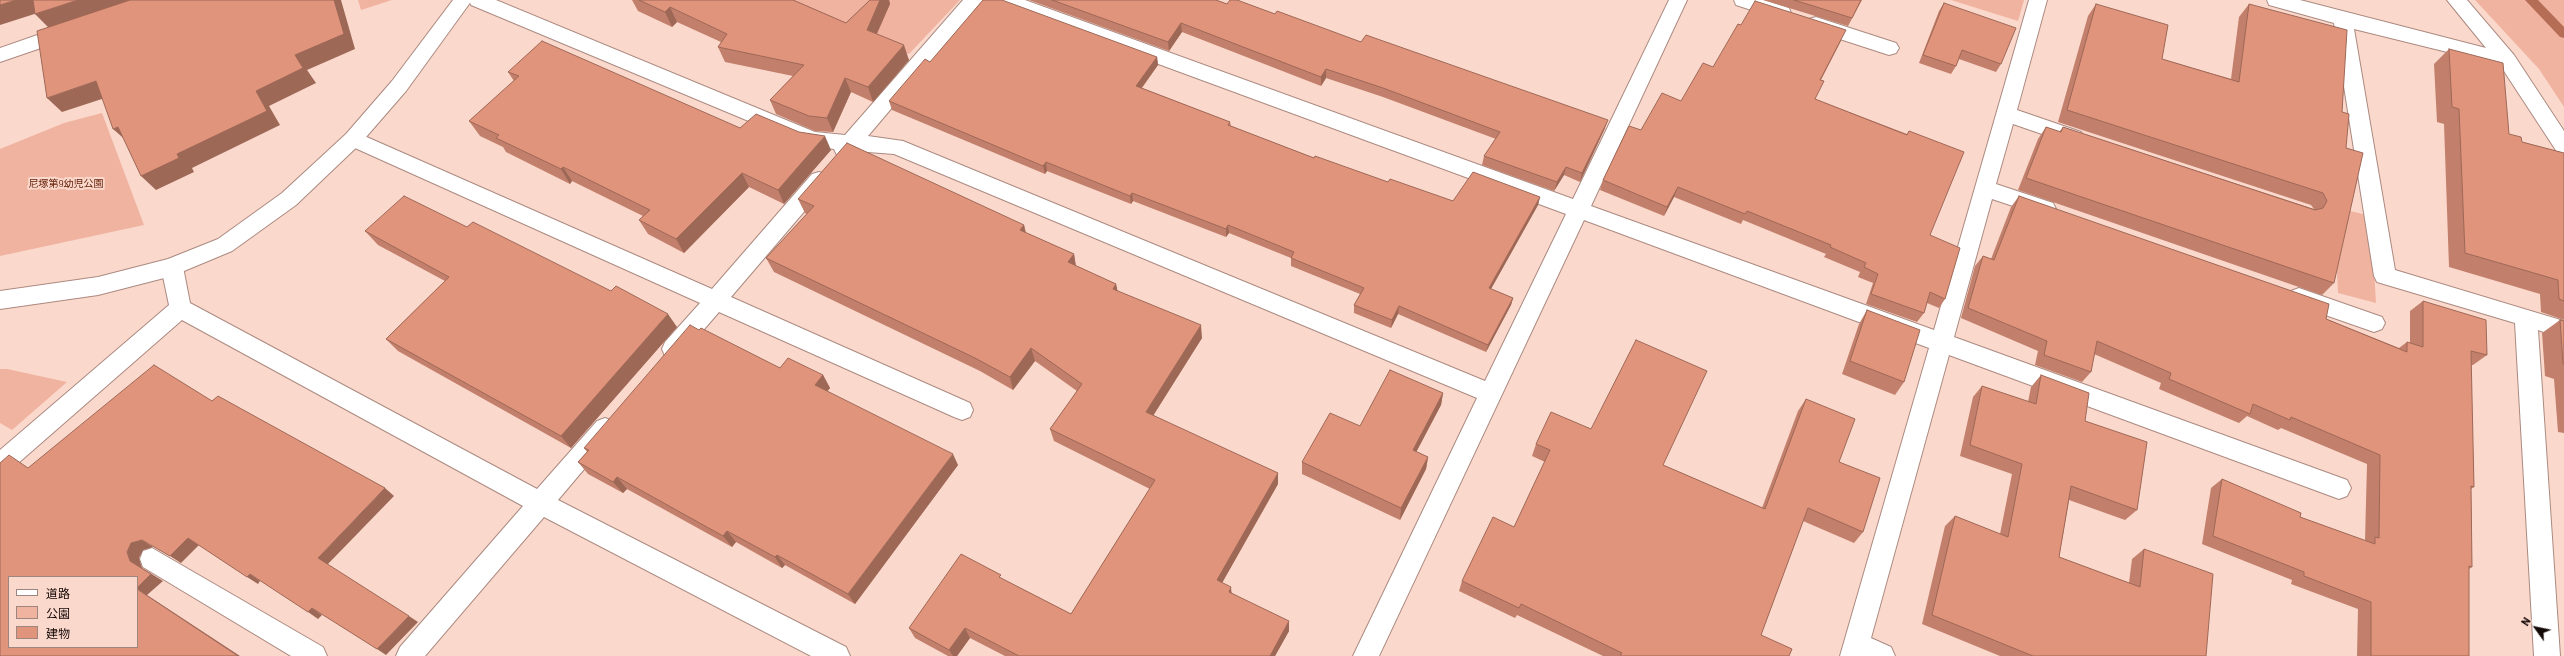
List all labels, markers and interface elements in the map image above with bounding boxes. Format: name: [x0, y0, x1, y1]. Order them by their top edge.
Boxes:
park label: 尼塚第9幼児公園: [28, 178, 104, 190]
legend: [8, 576, 138, 648]
text: 道路: [46, 586, 70, 600]
text: 公園: [46, 606, 70, 620]
north arrow: [2516, 608, 2556, 648]
text: N: [2518, 615, 2533, 628]
text: 建物: [46, 626, 70, 640]

